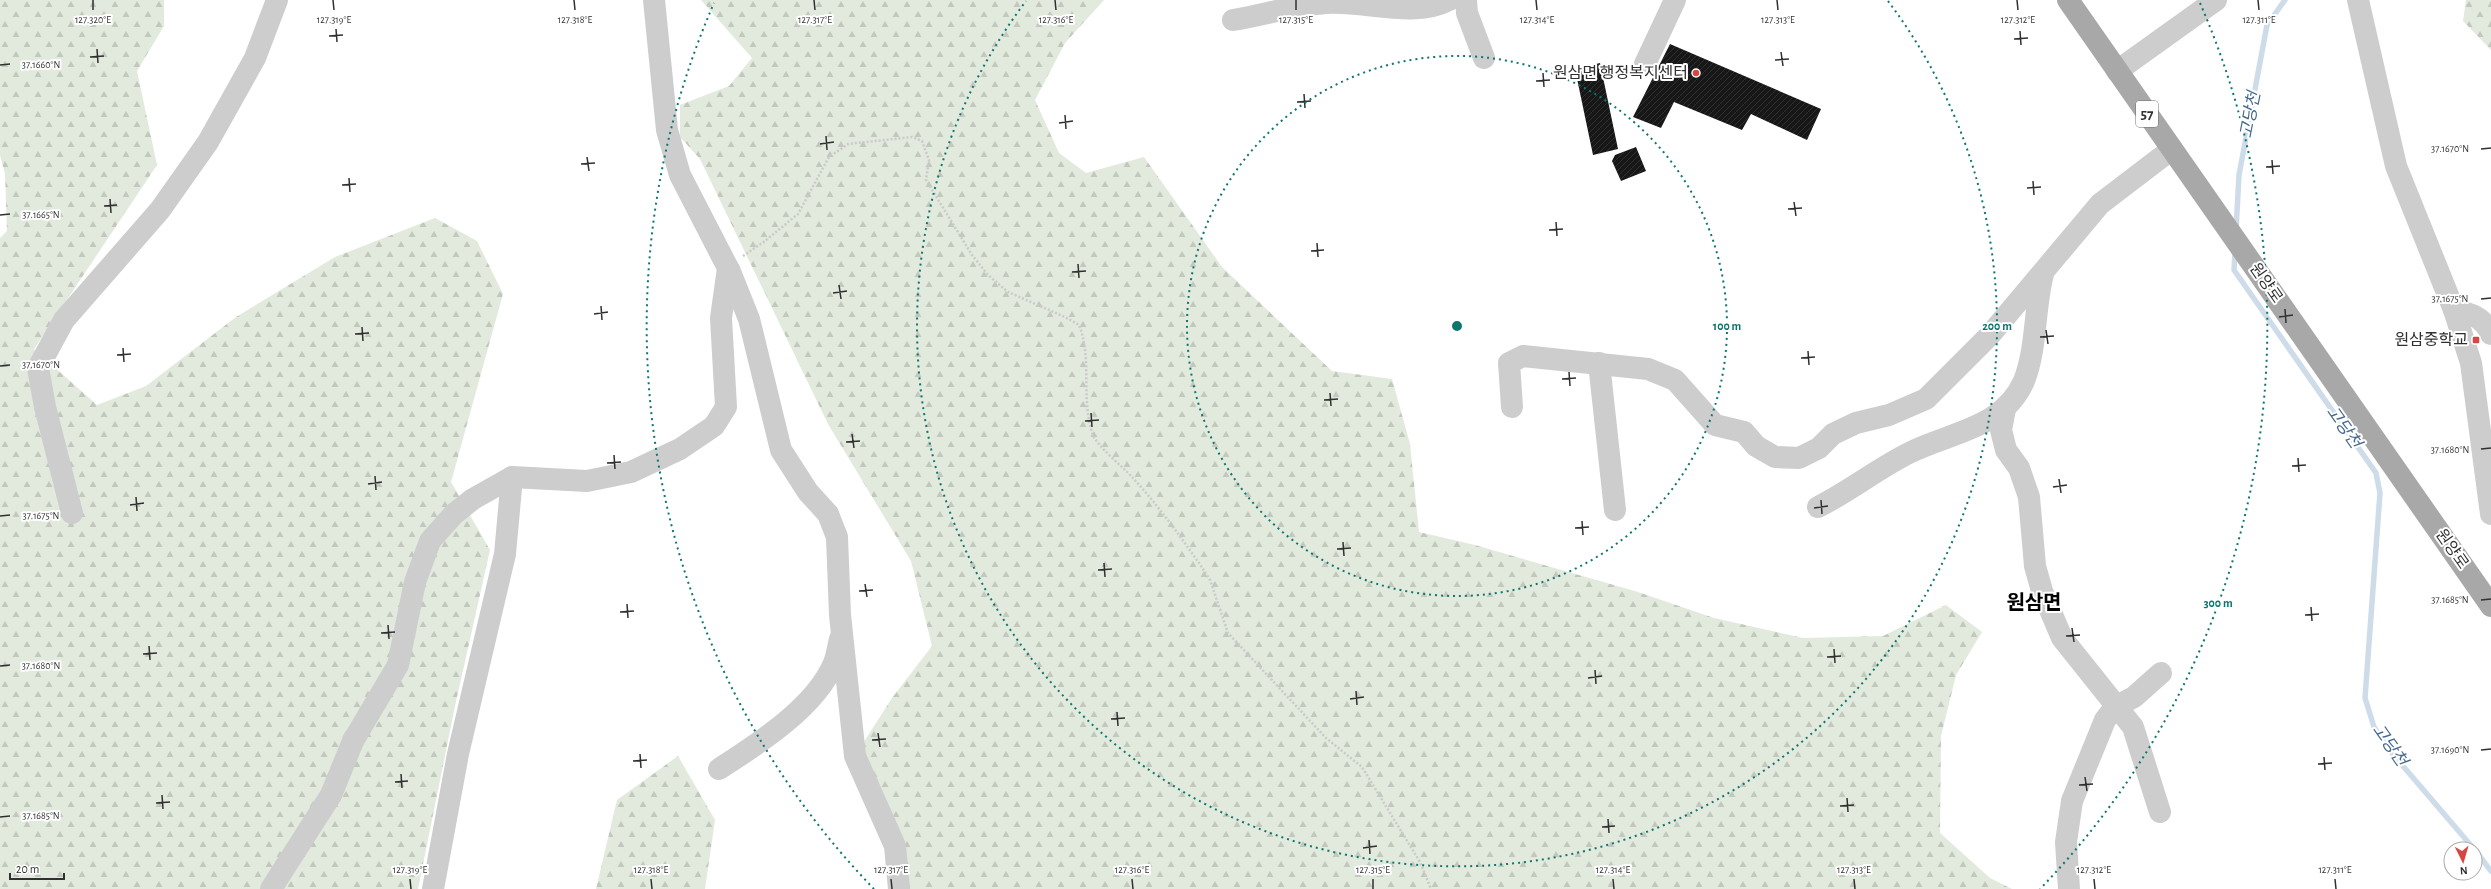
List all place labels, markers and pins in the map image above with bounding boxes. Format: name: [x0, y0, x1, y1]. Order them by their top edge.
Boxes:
place label: 원삼면 행정복지센터: [1553, 65, 1688, 81]
marker: 원삼면 행정복지센터: [1691, 68, 1701, 78]
centre of rings: [1450, 319, 1464, 333]
place label: 원삼중학교: [2394, 331, 2468, 348]
marker: 원삼중학교: [2471, 335, 2481, 345]

